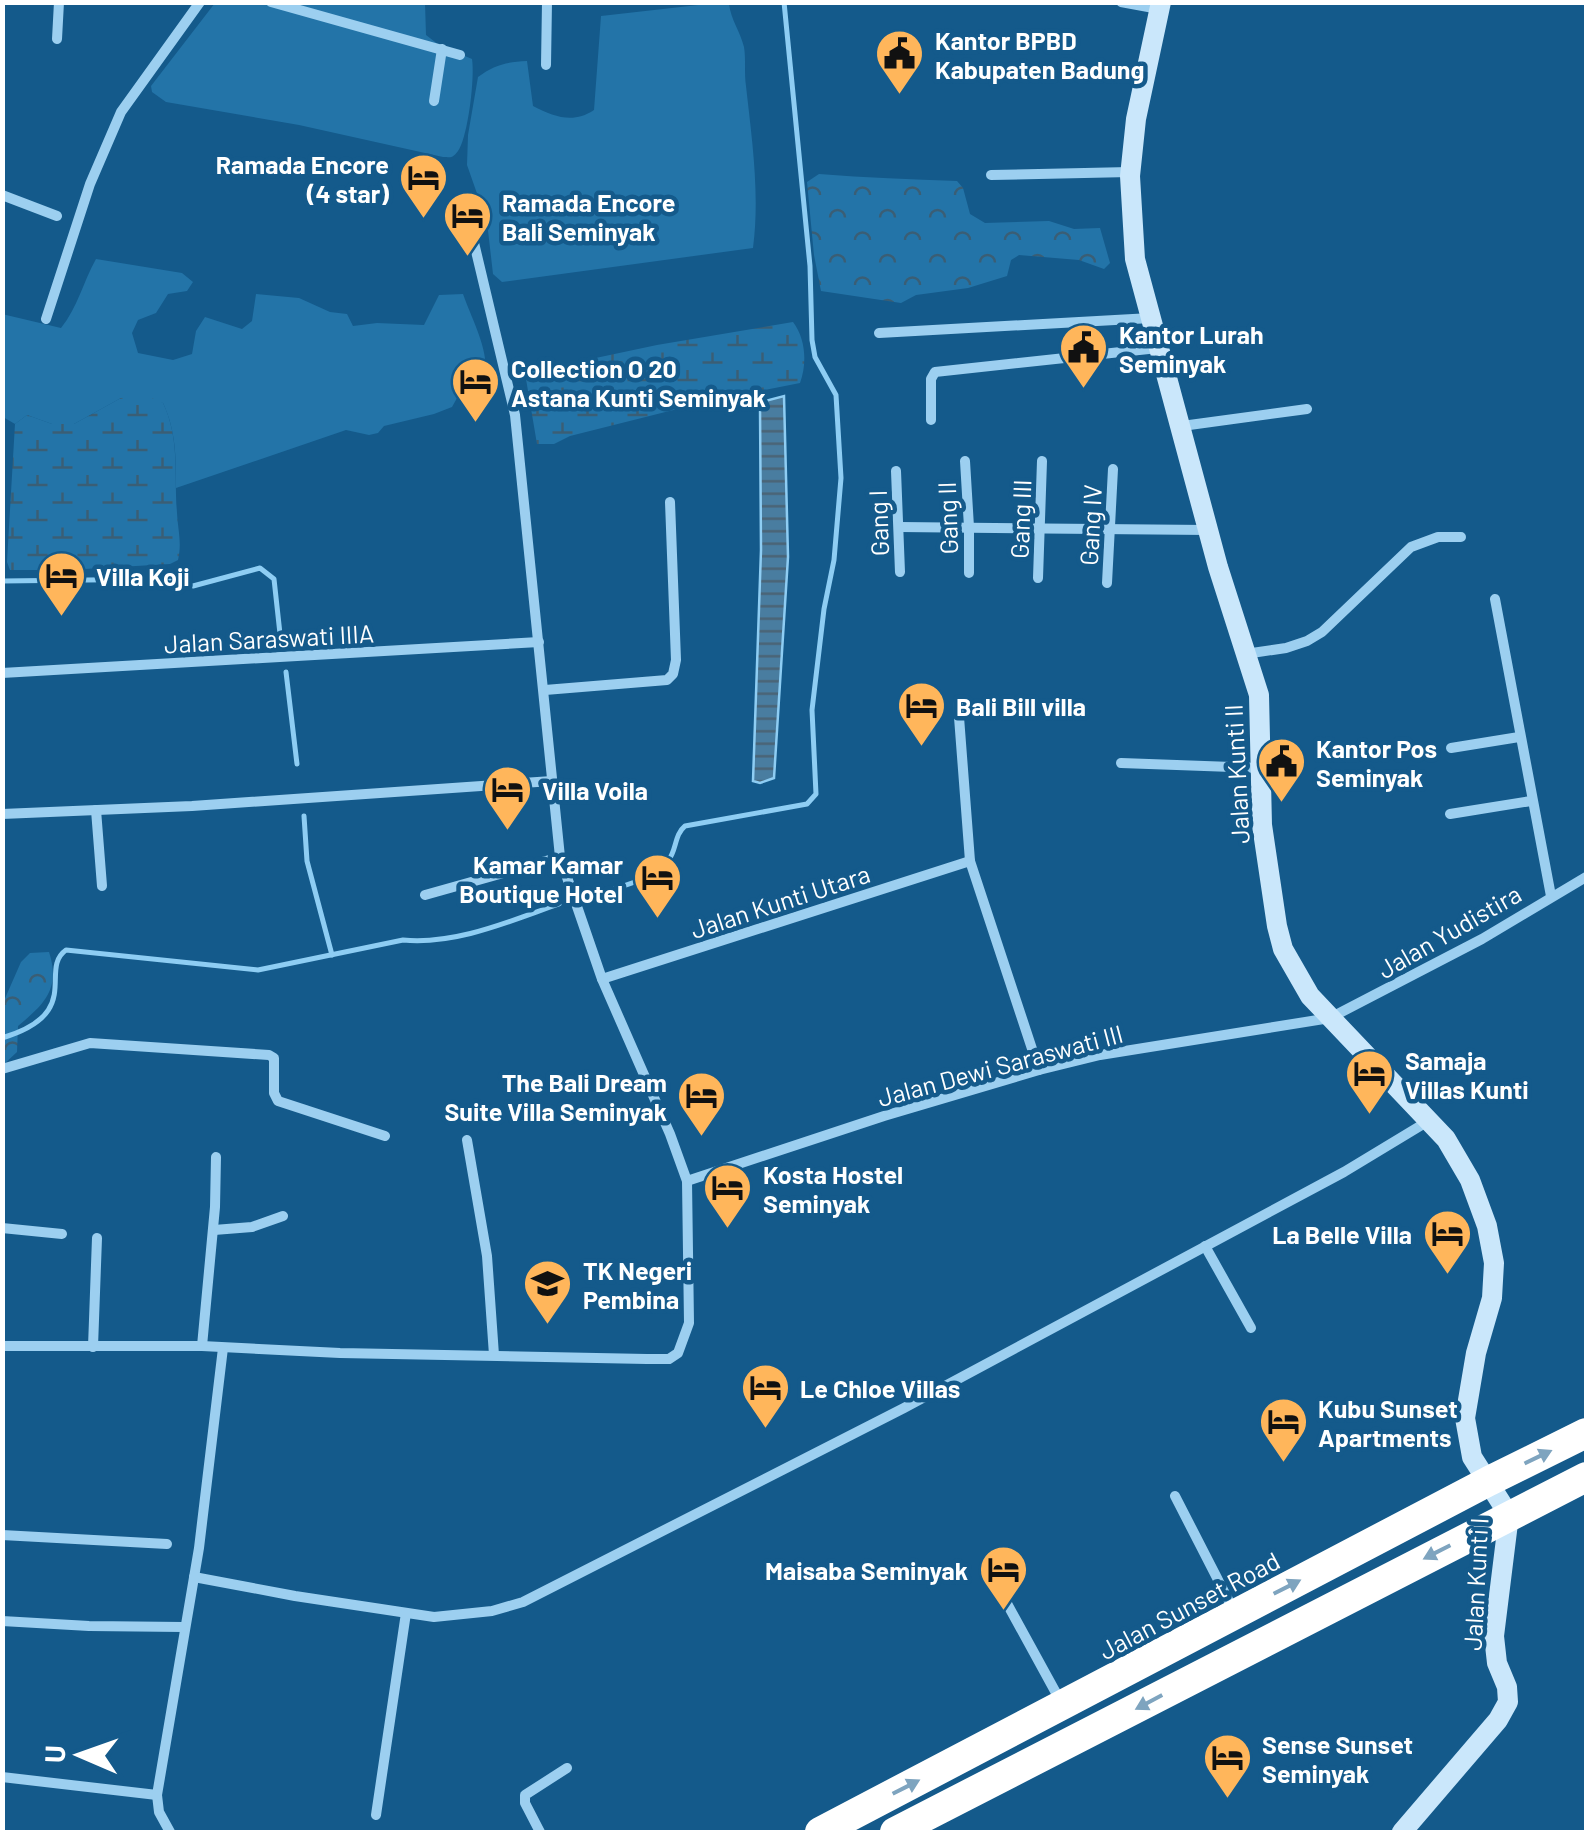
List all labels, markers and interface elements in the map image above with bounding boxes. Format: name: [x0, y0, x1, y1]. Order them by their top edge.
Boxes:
place label: Kantor BPBD Kabupaten Badung: [935, 25, 1144, 84]
public building icon: Kantor BPBD Kabupaten Badung: [874, 28, 926, 96]
place label: Ramada Encore (4 star): [216, 149, 389, 208]
hotel icon: Ramada Encore (4 star): [398, 152, 450, 220]
place label: Ramada Encore Bali Seminyak: [502, 187, 675, 246]
hotel icon: Ramada Encore Bali Seminyak: [441, 190, 493, 258]
place label: Kantor Lurah Seminyak: [1119, 319, 1264, 378]
public building icon: Kantor Lurah Seminyak: [1058, 322, 1110, 390]
place label: Collection O 20 Astana Kunti Seminyak: [511, 353, 766, 412]
hotel icon: Collection O 20 Astana Kunti Seminyak: [450, 356, 502, 424]
street label: Gang III: [1004, 479, 1036, 559]
street label: Gang II: [931, 481, 963, 555]
street label: Gang IV: [1073, 484, 1107, 566]
street label: Gang I: [862, 489, 894, 557]
hotel icon: Villa Koji: [35, 550, 87, 618]
place label: Villa Koji: [96, 561, 190, 591]
street label: Jalan Saraswati IIIA: [163, 618, 375, 658]
hotel icon: Bali Bill villa: [895, 680, 947, 748]
place label: Bali Bill villa: [956, 691, 1086, 721]
street label: Jalan Kunti II: [1217, 703, 1255, 845]
place label: Kantor Pos Seminyak: [1316, 733, 1437, 792]
public building icon: Kantor Pos Seminyak: [1255, 736, 1307, 804]
hotel icon: Villa Voila: [481, 764, 533, 832]
place label: Villa Voila: [542, 775, 648, 805]
place label: Kamar Kamar Boutique Hotel: [459, 849, 623, 908]
hotel icon: Kamar Kamar Boutique Hotel: [632, 852, 684, 920]
street label: Jalan Kunti Utara: [687, 858, 873, 944]
street label: Jalan Yudistira: [1372, 878, 1526, 984]
street label: Jalan Dewi Saraswati III: [874, 1018, 1126, 1112]
place label: Samaja Villas Kunti: [1405, 1045, 1529, 1104]
hotel icon: Samaja Villas Kunti: [1344, 1048, 1396, 1116]
place label: The Bali Dream Suite Villa Seminyak: [444, 1067, 667, 1126]
hotel icon: The Bali Dream Suite Villa Seminyak: [676, 1070, 728, 1138]
place label: Kosta Hostel Seminyak: [763, 1159, 903, 1218]
hotel icon: Kosta Hostel Seminyak: [702, 1162, 754, 1230]
hotel icon: La Belle Villa: [1421, 1208, 1473, 1276]
place label: La Belle Villa: [1272, 1219, 1412, 1249]
place label: TK Negeri Pembina: [583, 1255, 692, 1314]
school or university icon: TK Negeri Pembina: [522, 1258, 574, 1326]
hotel icon: Le Chloe Villas: [739, 1362, 791, 1430]
place label: Le Chloe Villas: [800, 1373, 960, 1403]
place label: Kubu Sunset Apartments: [1318, 1393, 1458, 1452]
hotel icon: Kubu Sunset Apartments: [1257, 1396, 1309, 1464]
one-way arrow: [1523, 1448, 1552, 1465]
street label: Jalan Kunti I: [1457, 1517, 1493, 1651]
one-way arrow: [1422, 1543, 1451, 1560]
hotel icon: Maisaba Seminyak: [977, 1544, 1029, 1612]
street label: Jalan Sunset Road: [1094, 1545, 1284, 1665]
place label: Maisaba Seminyak: [765, 1555, 968, 1585]
one-way arrow: [1272, 1579, 1301, 1596]
one-way arrow: [1134, 1693, 1163, 1710]
north arrow: [30, 1705, 130, 1805]
place label: Sense Sunset Seminyak: [1262, 1729, 1413, 1788]
hotel icon: Sense Sunset Seminyak: [1201, 1732, 1253, 1800]
text: U: [37, 1745, 71, 1763]
one-way arrow: [892, 1779, 921, 1796]

